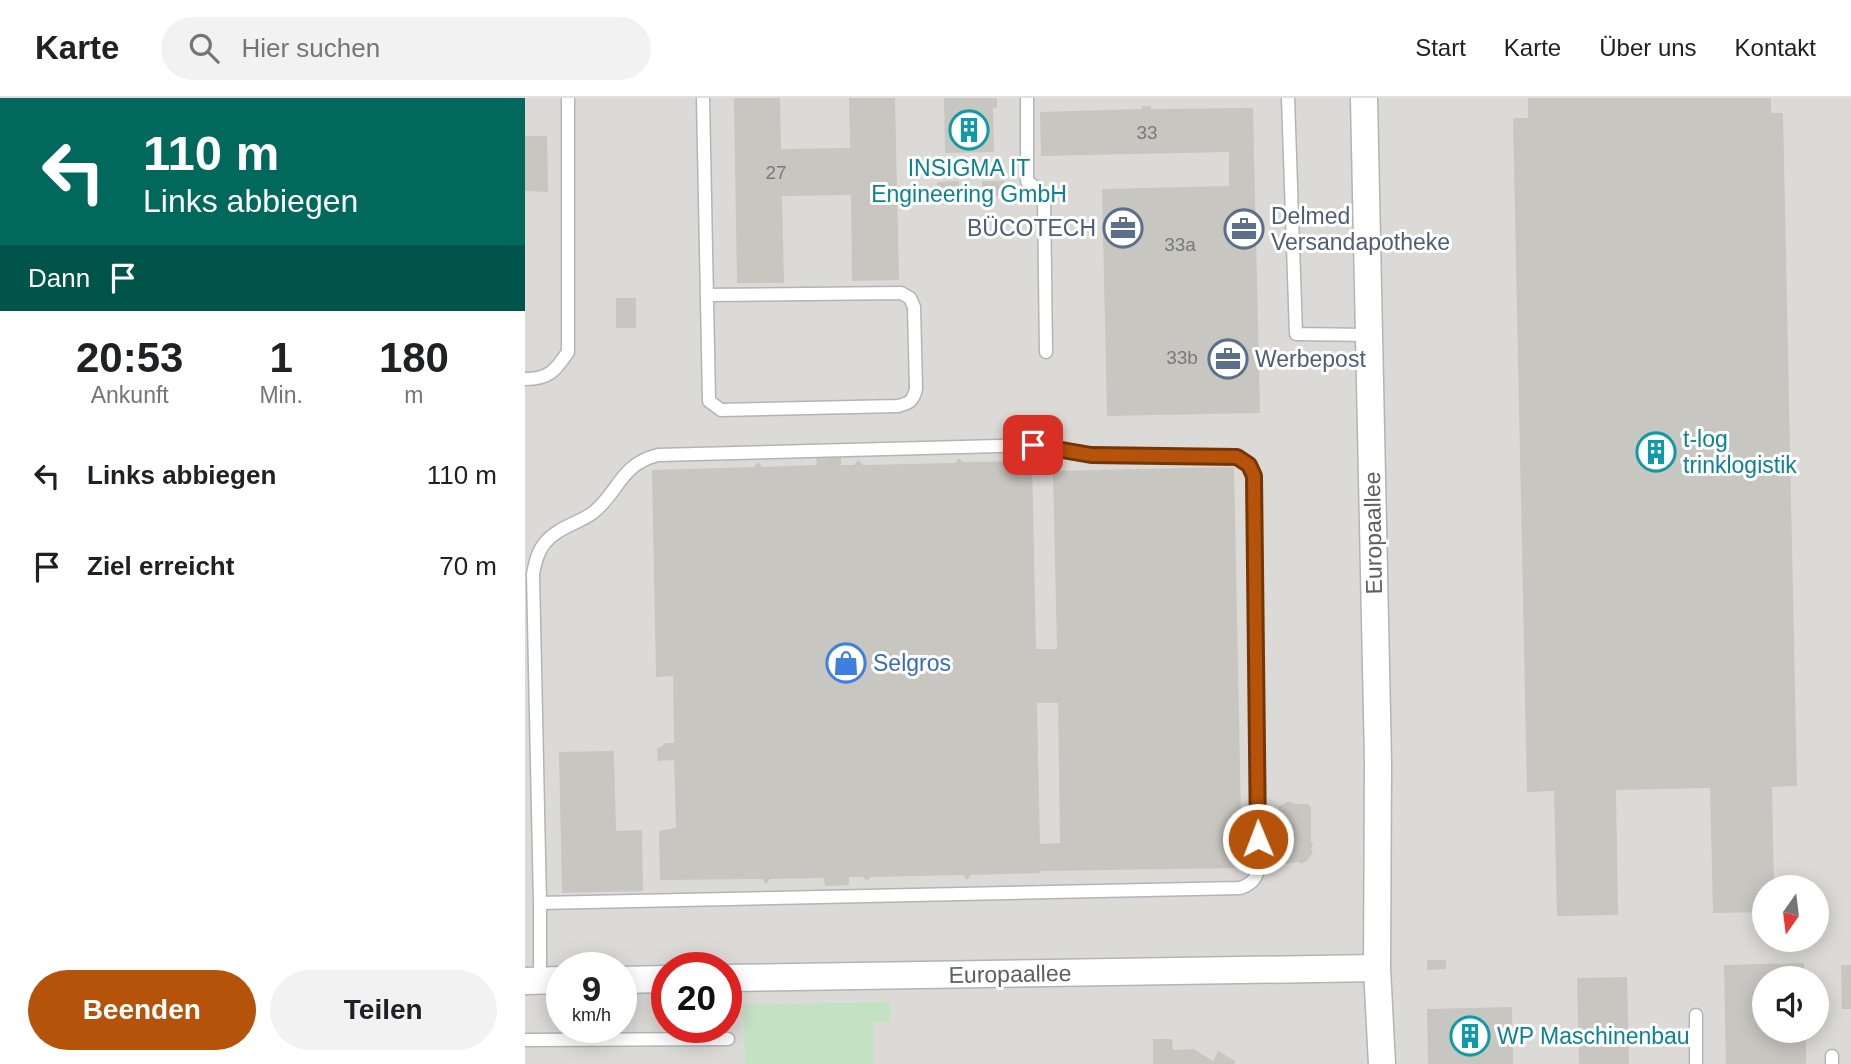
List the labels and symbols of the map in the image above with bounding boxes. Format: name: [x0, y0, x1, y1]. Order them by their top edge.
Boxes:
building icon: INSIGMA IT Engineering GmbH: [948, 109, 990, 151]
house number: 33: [1136, 122, 1158, 143]
place label: INSIGMA IT Engineering GmbH: [871, 155, 1067, 207]
house number: 27: [765, 162, 787, 183]
place label: Delmed Versandapotheke: [1271, 203, 1450, 255]
office icon: BÜCOTECH: [1102, 207, 1144, 249]
office icon: Delmed Versandapotheke: [1223, 208, 1265, 250]
place label: BÜCOTECH: [967, 215, 1096, 241]
house number: 33a: [1164, 234, 1196, 255]
office icon: Werbepost: [1207, 338, 1249, 380]
place label: Werbepost: [1255, 346, 1366, 372]
house number: 33b: [1166, 347, 1198, 368]
pin: [1003, 415, 1063, 475]
place label: t-log trinklogistik: [1683, 426, 1797, 478]
building icon: t-log trinklogistik: [1635, 431, 1677, 473]
street label: Europaallee: [1359, 471, 1387, 595]
shop icon: Selgros: [825, 642, 867, 684]
place label: Selgros: [873, 650, 951, 676]
position arrow: [1221, 802, 1295, 876]
north arrow: [1752, 875, 1829, 952]
speed limit sign: 20: [651, 952, 742, 1043]
street label: Europaallee: [948, 960, 1072, 988]
building icon: WP Maschinenbau: [1449, 1015, 1491, 1057]
place label: WP Maschinenbau: [1497, 1023, 1690, 1049]

